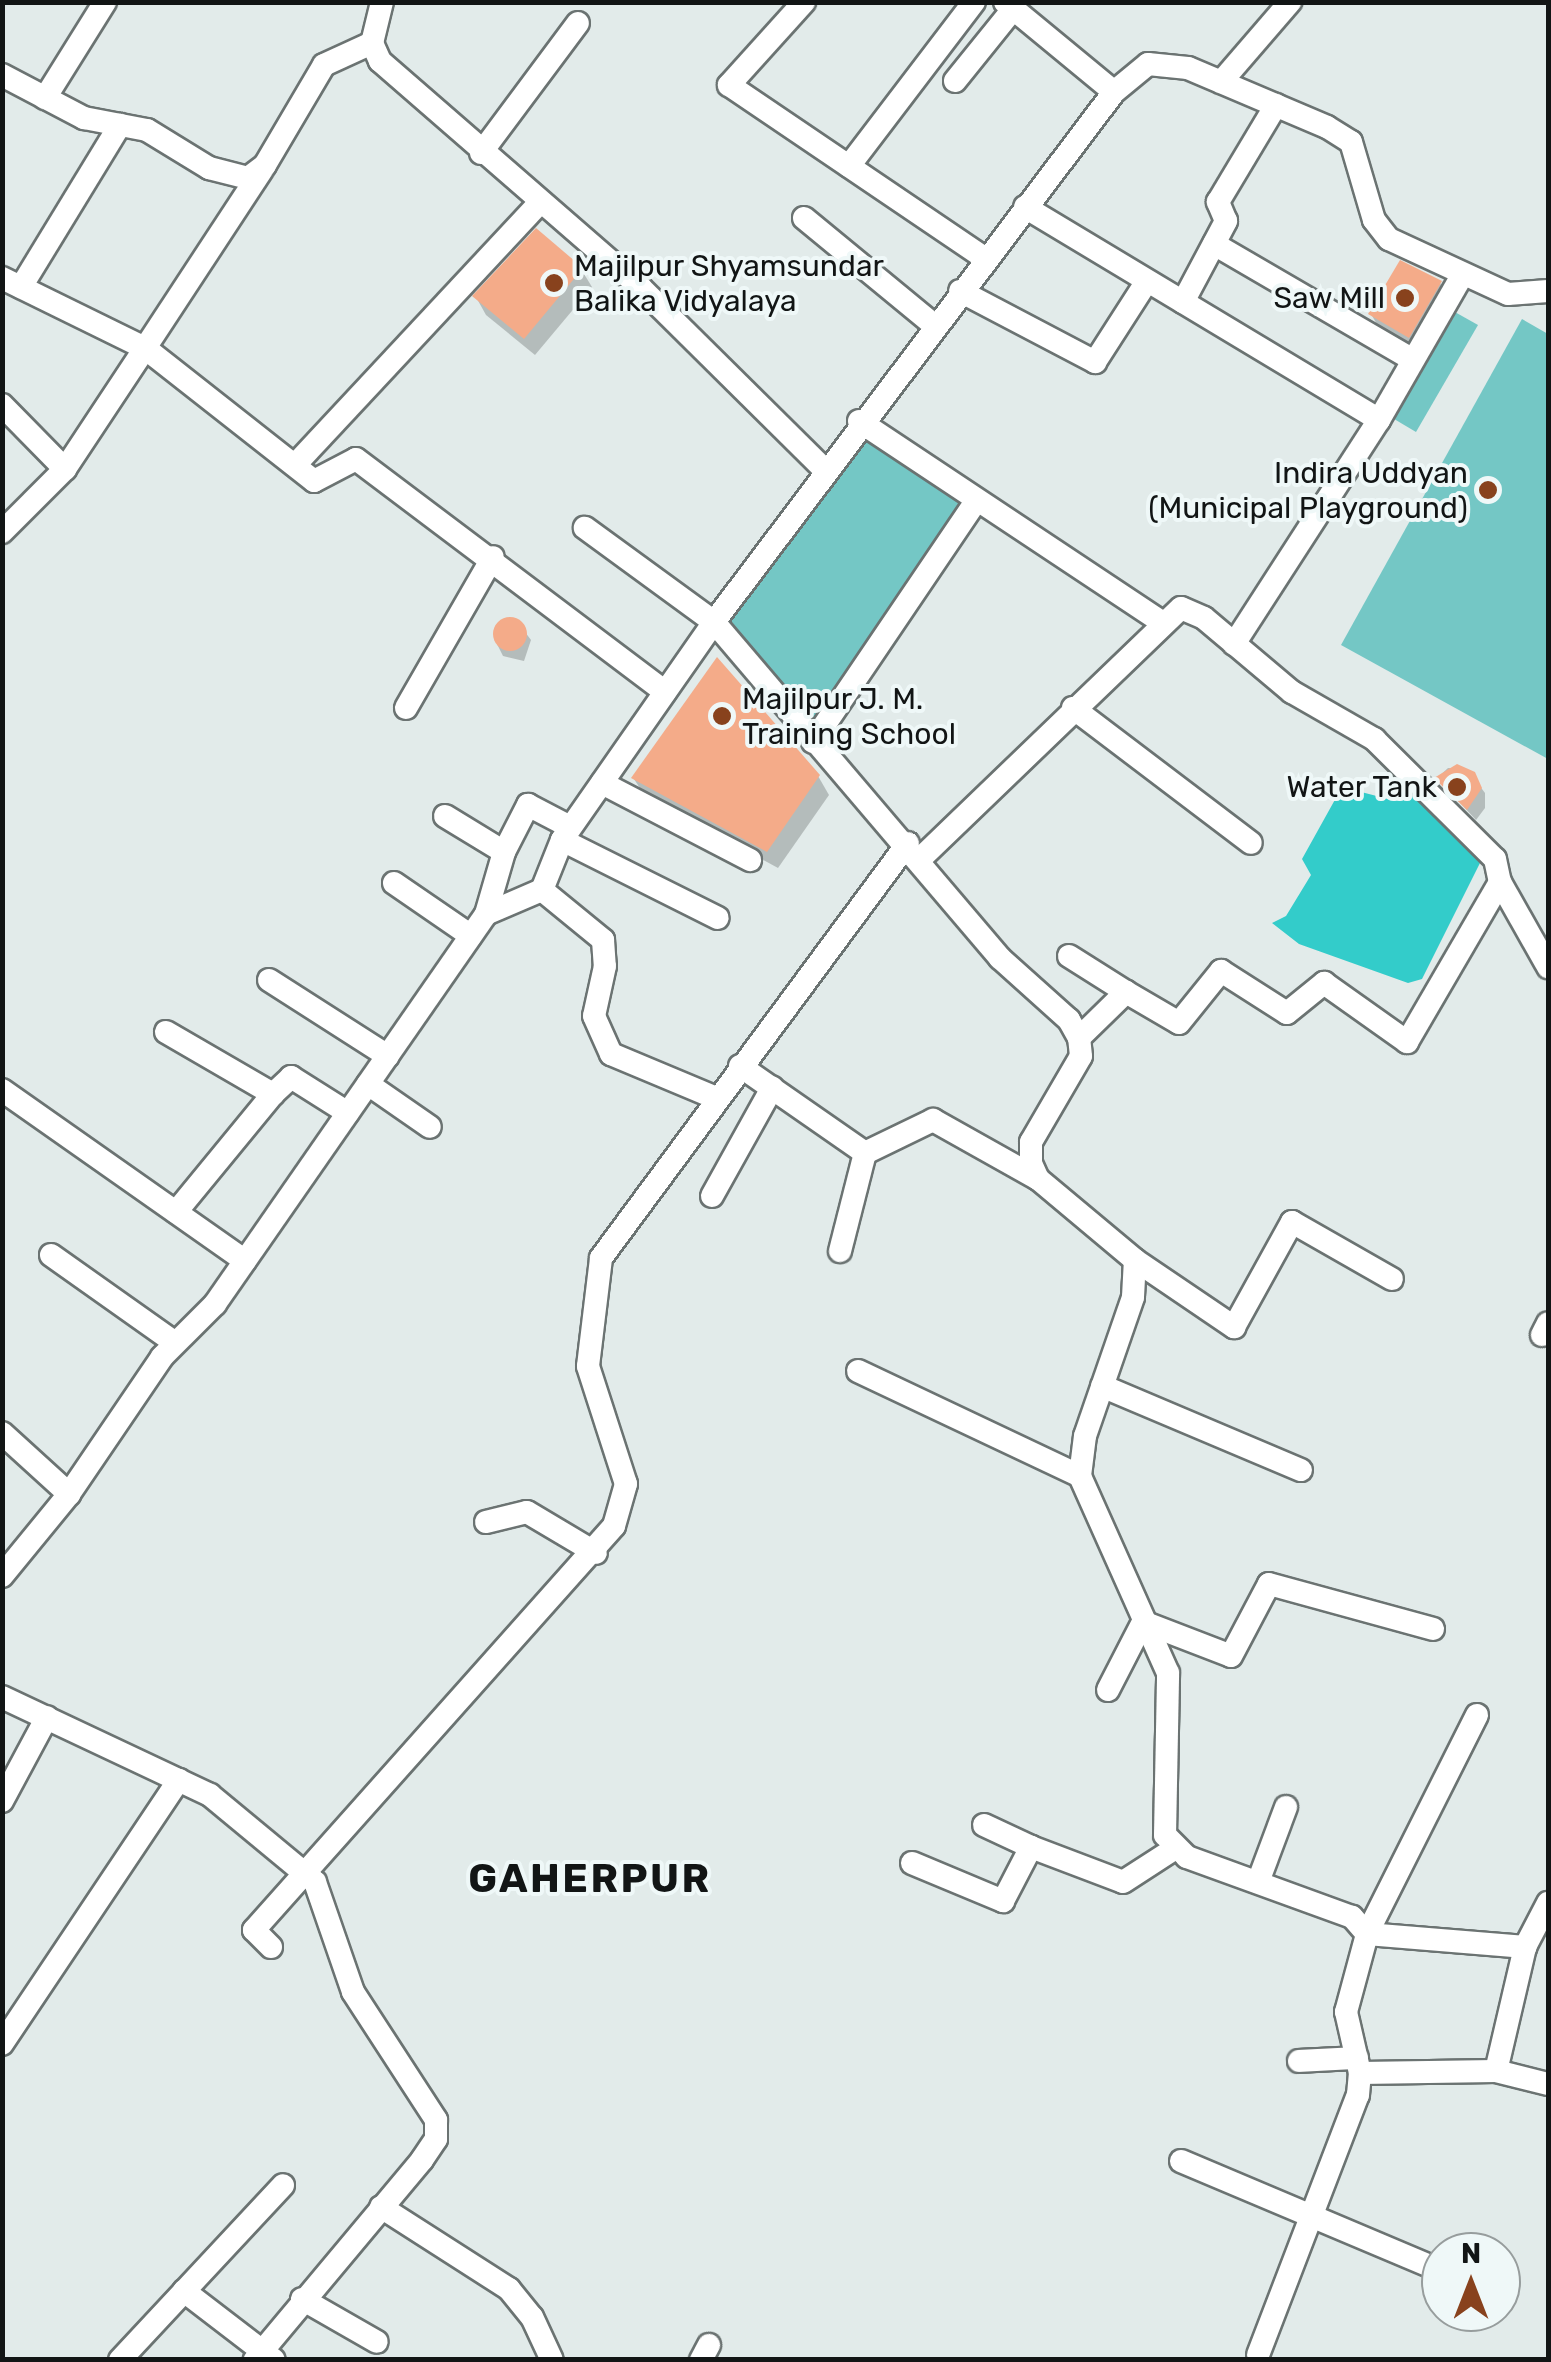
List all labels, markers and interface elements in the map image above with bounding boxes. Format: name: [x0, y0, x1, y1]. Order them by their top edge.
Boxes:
place label: Majilpur Shyamsundar Balika Vidyalaya: [574, 248, 885, 318]
marker: Majilpur Shyamsundar Balika Vidyalaya: [543, 272, 565, 294]
place label: Saw Mill: [1273, 280, 1385, 316]
marker: Saw Mill: [1394, 287, 1416, 309]
place label: Indira Uddyan (Municipal Playground): [1148, 455, 1468, 526]
marker: Indira Uddyan (Municipal Playground): [1477, 479, 1499, 501]
place label: Majilpur J. M. Training School: [742, 681, 956, 752]
marker: Majilpur J. M. Training School: [711, 705, 733, 727]
place label: Water Tank: [1285, 769, 1437, 805]
marker: Water Tank: [1446, 776, 1468, 798]
district label: GAHERPUR: [468, 1855, 712, 1903]
north arrow: [1421, 2232, 1521, 2332]
text: N: [1461, 2237, 1481, 2270]

